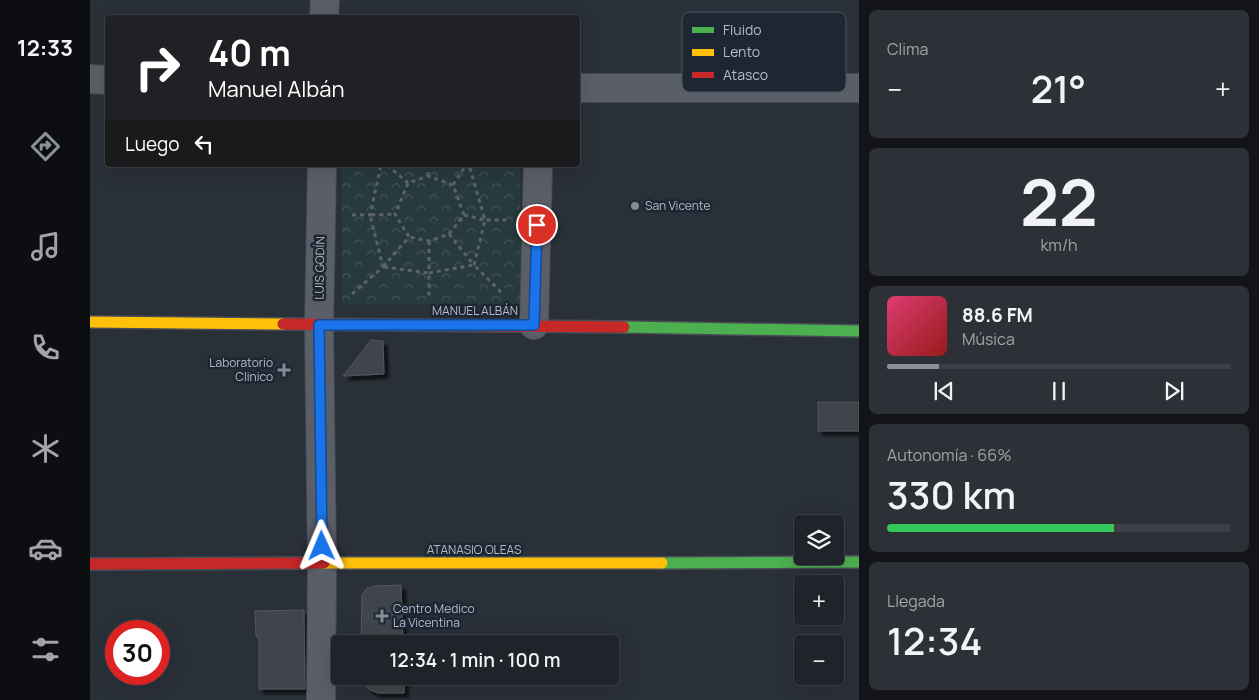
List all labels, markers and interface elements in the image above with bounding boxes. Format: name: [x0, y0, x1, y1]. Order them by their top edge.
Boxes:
legend: [682, 12, 846, 92]
text: Fluido: [723, 20, 761, 39]
text: 40 m: [208, 29, 291, 77]
text: 12:33: [17, 33, 73, 63]
icon: right: [125, 35, 190, 100]
text: Clima: [887, 38, 928, 60]
text: Lento: [723, 42, 760, 61]
text: 21°: [1031, 62, 1086, 114]
text: Atasco: [723, 65, 768, 84]
text: −: [887, 70, 902, 108]
text: +: [1215, 70, 1231, 108]
text: Manuel Albán: [208, 74, 345, 104]
icon: directions: [28, 129, 63, 164]
icon: left: [190, 130, 218, 158]
text: Luego: [125, 131, 180, 157]
text: 22: [1020, 157, 1098, 246]
place label: San Vicente: [645, 197, 710, 214]
marker: San Vicente: [629, 200, 641, 212]
pin: [516, 204, 558, 246]
icon: arrive: [523, 211, 551, 239]
icon: music: [28, 229, 63, 264]
text: km/h: [1040, 234, 1078, 256]
street label: LUIS GODÍN: [310, 236, 329, 300]
street label: MANUEL ALBÁN: [432, 302, 518, 319]
text: 88.6 FM: [962, 302, 1033, 328]
text: Música: [962, 328, 1015, 350]
icon: phone: [28, 330, 63, 365]
place label: Laboratorio Clinico: [209, 354, 273, 385]
marker: Laboratorio Clinico: [277, 363, 291, 377]
icon: previous: [930, 377, 958, 405]
icon: pause: [1045, 377, 1073, 405]
icon: next: [1160, 377, 1188, 405]
icon: climate: [28, 431, 63, 466]
text: Autonomía · 66%: [887, 444, 1012, 466]
text: 330 km: [887, 468, 1016, 520]
map controls: [794, 515, 844, 685]
button: layers: [794, 515, 844, 565]
position arrow: [295, 519, 347, 571]
icon: car: [28, 531, 63, 566]
street label: ATANASIO OLEAS: [427, 541, 521, 558]
button: +: [794, 575, 844, 625]
text: Llegada: [887, 590, 945, 612]
place label: Centro Medico La Vicentina: [393, 600, 475, 631]
marker: Centro Medico La Vicentina: [375, 609, 389, 623]
text: 12:34: [887, 614, 982, 666]
speed limit sign: 30: [105, 620, 170, 685]
icon: filters: [28, 632, 63, 667]
button: −: [794, 635, 844, 685]
text: 12:34 · 1 min · 100 m: [390, 647, 560, 673]

